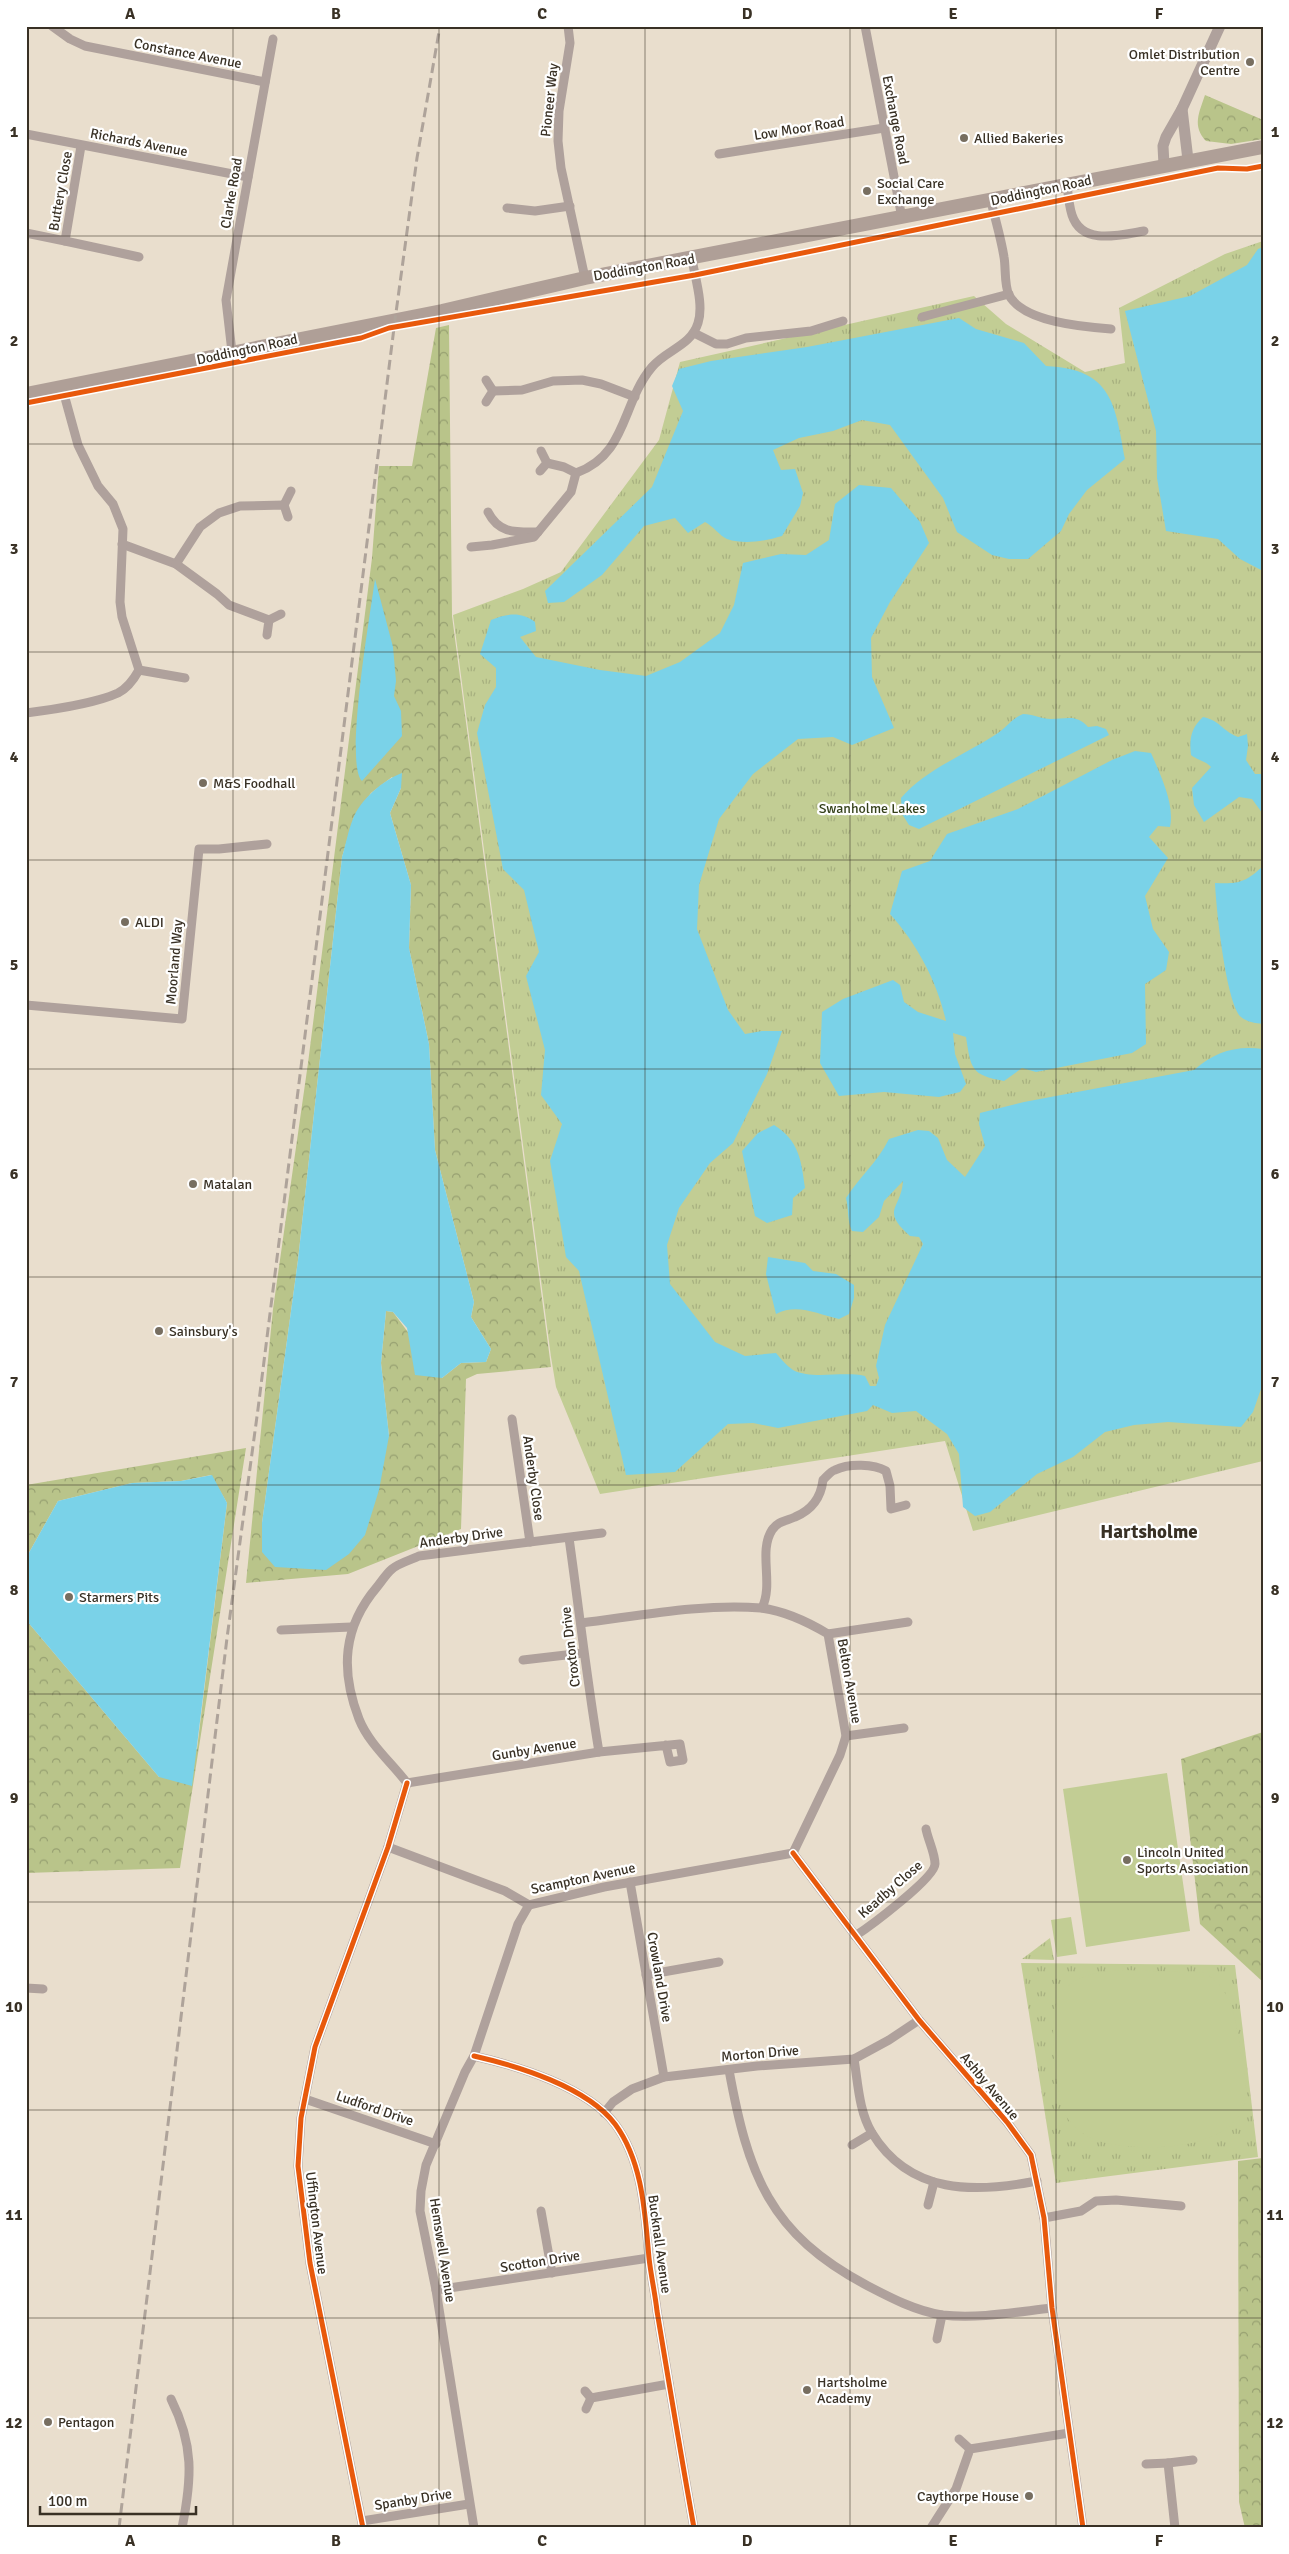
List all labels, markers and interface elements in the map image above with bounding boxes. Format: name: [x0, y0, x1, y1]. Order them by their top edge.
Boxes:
text: A: [125, 4, 136, 24]
text: B: [331, 4, 341, 24]
text: C: [537, 4, 547, 24]
text: D: [742, 4, 753, 24]
text: E: [948, 4, 958, 24]
text: F: [1155, 4, 1164, 24]
street label: Constance Avenue: [133, 35, 243, 72]
place label: Omlet Distribution Centre: [1129, 46, 1240, 79]
marker: Omlet Distribution Centre: [1244, 56, 1256, 68]
street label: Pioneer Way: [537, 62, 562, 138]
street label: Exchange Road: [879, 74, 912, 166]
street label: Low Moor Road: [753, 113, 846, 144]
text: 1: [10, 122, 19, 142]
text: 1: [1271, 122, 1280, 142]
street label: Richards Avenue: [89, 125, 189, 160]
place label: Allied Bakeries: [974, 130, 1063, 147]
marker: Allied Bakeries: [958, 132, 970, 144]
street label: Buttery Close: [45, 150, 76, 232]
street label: Clarke Road: [217, 156, 246, 230]
street label: Doddington Road: [989, 171, 1093, 209]
place label: Social Care Exchange: [877, 175, 944, 208]
marker: Social Care Exchange: [861, 185, 873, 197]
street label: Doddington Road: [592, 250, 696, 285]
street label: Doddington Road: [195, 330, 299, 368]
text: 2: [10, 331, 18, 351]
text: 2: [1271, 331, 1279, 351]
text: 3: [10, 539, 18, 559]
text: 3: [1271, 539, 1279, 559]
text: 4: [10, 747, 19, 767]
text: 4: [1271, 747, 1280, 767]
place label: M&S Foodhall: [213, 775, 295, 792]
marker: M&S Foodhall: [197, 777, 209, 789]
park label: Swanholme Lakes: [819, 800, 925, 817]
place label: ALDI: [135, 914, 164, 931]
marker: ALDI: [119, 916, 131, 928]
street label: Moorland Way: [162, 918, 187, 1005]
text: 5: [10, 955, 18, 975]
text: 5: [1271, 955, 1279, 975]
text: 6: [10, 1164, 19, 1184]
text: 6: [1271, 1164, 1280, 1184]
place label: Matalan: [203, 1176, 252, 1193]
marker: Matalan: [187, 1178, 199, 1190]
place label: Sainsbury's: [169, 1323, 238, 1340]
marker: Sainsbury's: [153, 1325, 165, 1337]
text: 7: [10, 1372, 19, 1392]
text: 7: [1271, 1372, 1280, 1392]
street label: Anderby Close: [519, 1434, 548, 1522]
district label: Hartsholme: [1100, 1520, 1198, 1544]
street label: Anderby Drive: [418, 1523, 504, 1552]
text: 8: [10, 1580, 19, 1600]
text: 8: [1271, 1580, 1280, 1600]
place label: Starmers Pits: [79, 1589, 159, 1606]
marker: Starmers Pits: [63, 1591, 75, 1603]
street label: Croxton Drive: [557, 1606, 584, 1688]
street label: Belton Avenue: [834, 1637, 865, 1725]
street label: Gunby Avenue: [491, 1734, 577, 1765]
text: 9: [10, 1788, 19, 1808]
text: 9: [1271, 1788, 1280, 1808]
place label: Lincoln United Sports Association: [1137, 1844, 1248, 1877]
marker: Lincoln United Sports Association: [1121, 1854, 1133, 1866]
street label: Keadby Close: [855, 1857, 926, 1922]
street label: Scampton Avenue: [529, 1859, 637, 1898]
street label: Crowland Drive: [643, 1931, 676, 2024]
text: 10: [5, 1997, 23, 2017]
text: 10: [1266, 1997, 1284, 2017]
street label: Morton Drive: [720, 2042, 800, 2065]
street label: Ashby Avenue: [956, 2049, 1023, 2124]
street label: Ludford Drive: [334, 2087, 416, 2130]
street label: Uffington Avenue: [302, 2171, 331, 2275]
street label: Bucknall Avenue: [644, 2194, 675, 2294]
street label: Hemswell Avenue: [426, 2197, 459, 2304]
text: 11: [5, 2205, 23, 2225]
text: 11: [1266, 2205, 1284, 2225]
street label: Scotton Drive: [499, 2247, 581, 2276]
place label: Hartsholme Academy: [817, 2374, 887, 2407]
marker: Hartsholme Academy: [801, 2384, 813, 2396]
text: 12: [5, 2413, 23, 2433]
text: 12: [1266, 2413, 1284, 2433]
place label: Pentagon: [58, 2414, 114, 2431]
marker: Pentagon: [42, 2416, 54, 2428]
scale bar: [40, 2484, 196, 2516]
street label: Spanby Drive: [373, 2485, 453, 2514]
place label: Caythorpe House: [917, 2488, 1019, 2505]
marker: Caythorpe House: [1023, 2490, 1035, 2502]
text: 100 m: [48, 2492, 88, 2510]
text: A: [125, 2531, 136, 2551]
text: B: [331, 2531, 341, 2551]
text: C: [537, 2531, 547, 2551]
text: D: [742, 2531, 753, 2551]
text: E: [948, 2531, 958, 2551]
text: F: [1155, 2531, 1164, 2551]

